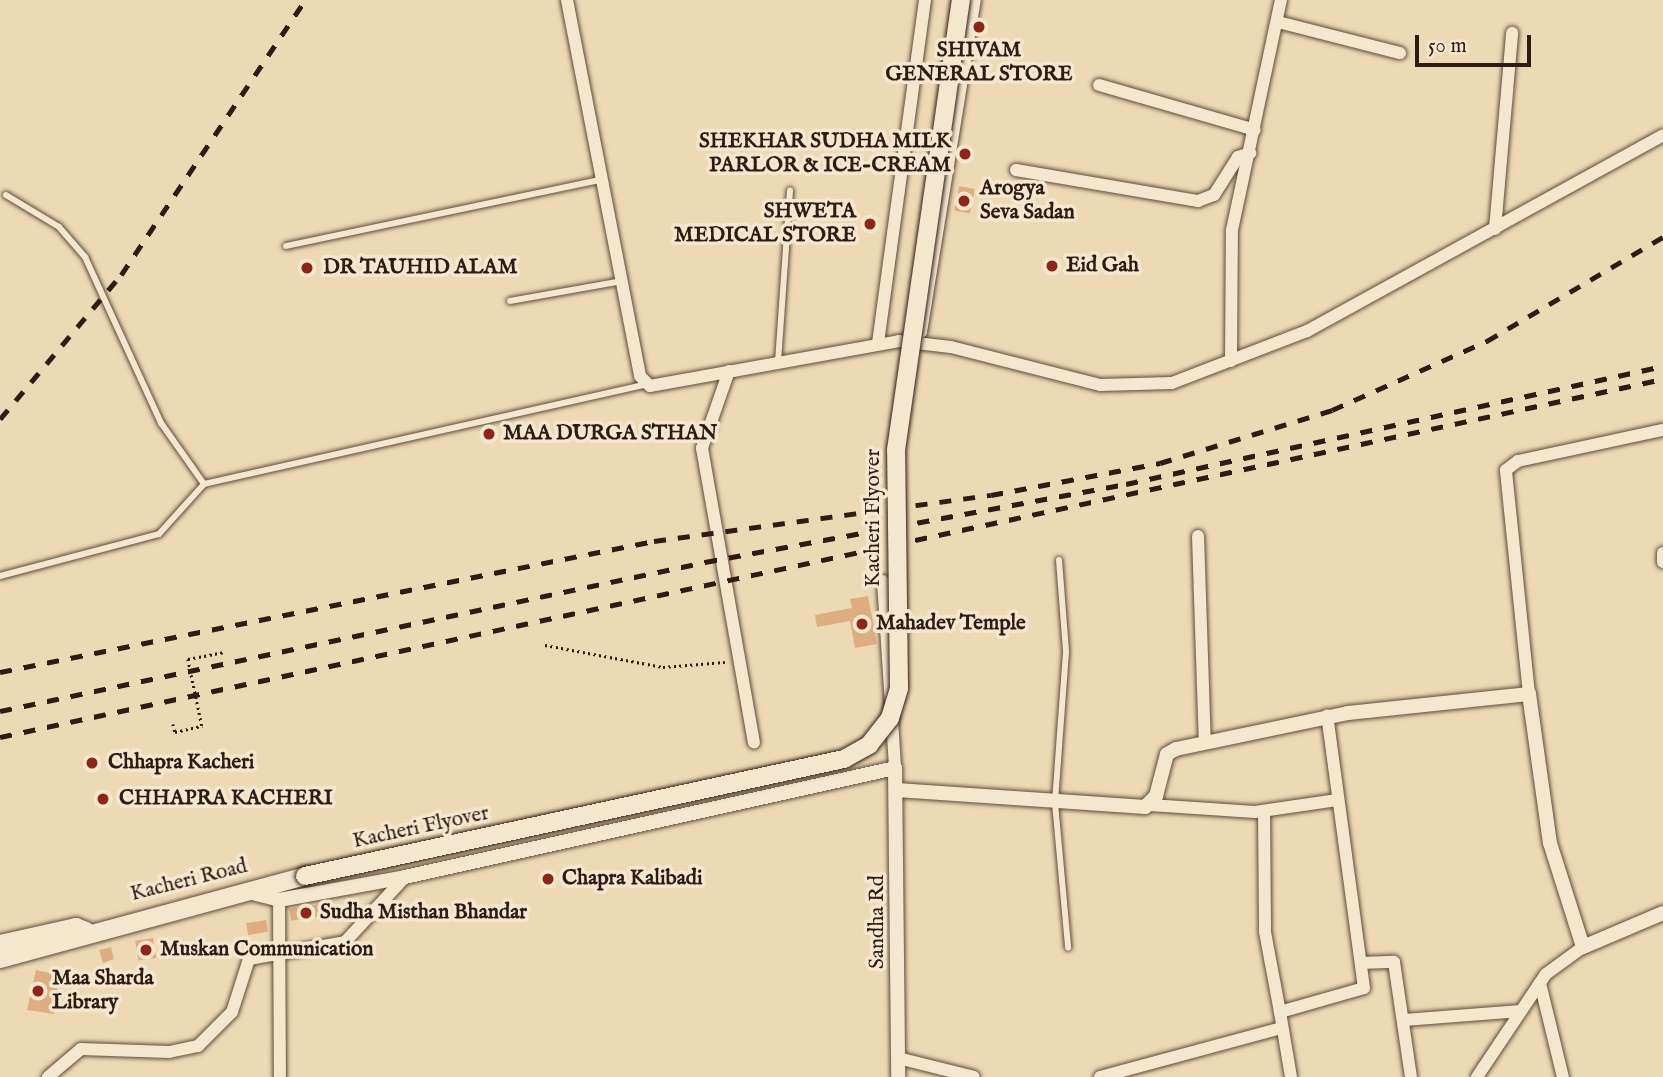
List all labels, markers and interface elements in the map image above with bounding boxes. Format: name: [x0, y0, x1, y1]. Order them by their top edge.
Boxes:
marker: SHIVAM GENERAL STORE: [971, 19, 987, 35]
scale bar: [1418, 21, 1534, 65]
text: 50 m: [1428, 33, 1467, 60]
place label: SHIVAM GENERAL STORE: [885, 38, 1073, 88]
place label: SHEKHAR SUDHA MILK PARLOR & ICE-CREAM: [699, 129, 951, 179]
marker: SHEKHAR SUDHA MILK PARLOR & ICE-CREAM: [957, 146, 973, 162]
place label: Arogya Seva Sadan: [980, 176, 1075, 226]
marker: Arogya Seva Sadan: [954, 191, 974, 211]
place label: SHWETA MEDICAL STORE: [674, 199, 856, 249]
marker: SHWETA MEDICAL STORE: [862, 216, 878, 232]
place label: Eid Gah: [1066, 253, 1139, 279]
place label: DR TAUHID ALAM: [323, 255, 517, 281]
marker: DR TAUHID ALAM: [297, 258, 317, 278]
marker: Eid Gah: [1044, 258, 1060, 274]
place label: MAA DURGA STHAN: [503, 421, 717, 447]
marker: MAA DURGA STHAN: [481, 426, 497, 442]
street label: Kacheri Flyover: [861, 449, 887, 587]
place label: Mahadev Temple: [876, 611, 1026, 637]
marker: Mahadev Temple: [854, 616, 870, 632]
place label: Chhapra Kacheri: [108, 750, 254, 776]
marker: Chhapra Kacheri: [82, 753, 102, 773]
place label: CHHAPRA KACHERI: [119, 786, 333, 812]
marker: CHHAPRA KACHERI: [93, 789, 113, 809]
street label: Kacheri Flyover: [351, 801, 491, 855]
street label: Kacheri Road: [128, 854, 250, 908]
place label: Chapra Kalibadi: [562, 866, 703, 892]
marker: Chapra Kalibadi: [540, 871, 556, 887]
street label: Sandha Rd: [865, 875, 891, 969]
place label: Sudha Misthan Bhandar: [320, 900, 527, 926]
marker: Sudha Misthan Bhandar: [298, 905, 314, 921]
place label: Muskan Communication: [160, 937, 373, 963]
marker: Muskan Communication: [138, 942, 154, 958]
place label: Maa Sharda Library: [52, 966, 153, 1016]
marker: Maa Sharda Library: [30, 983, 46, 999]

